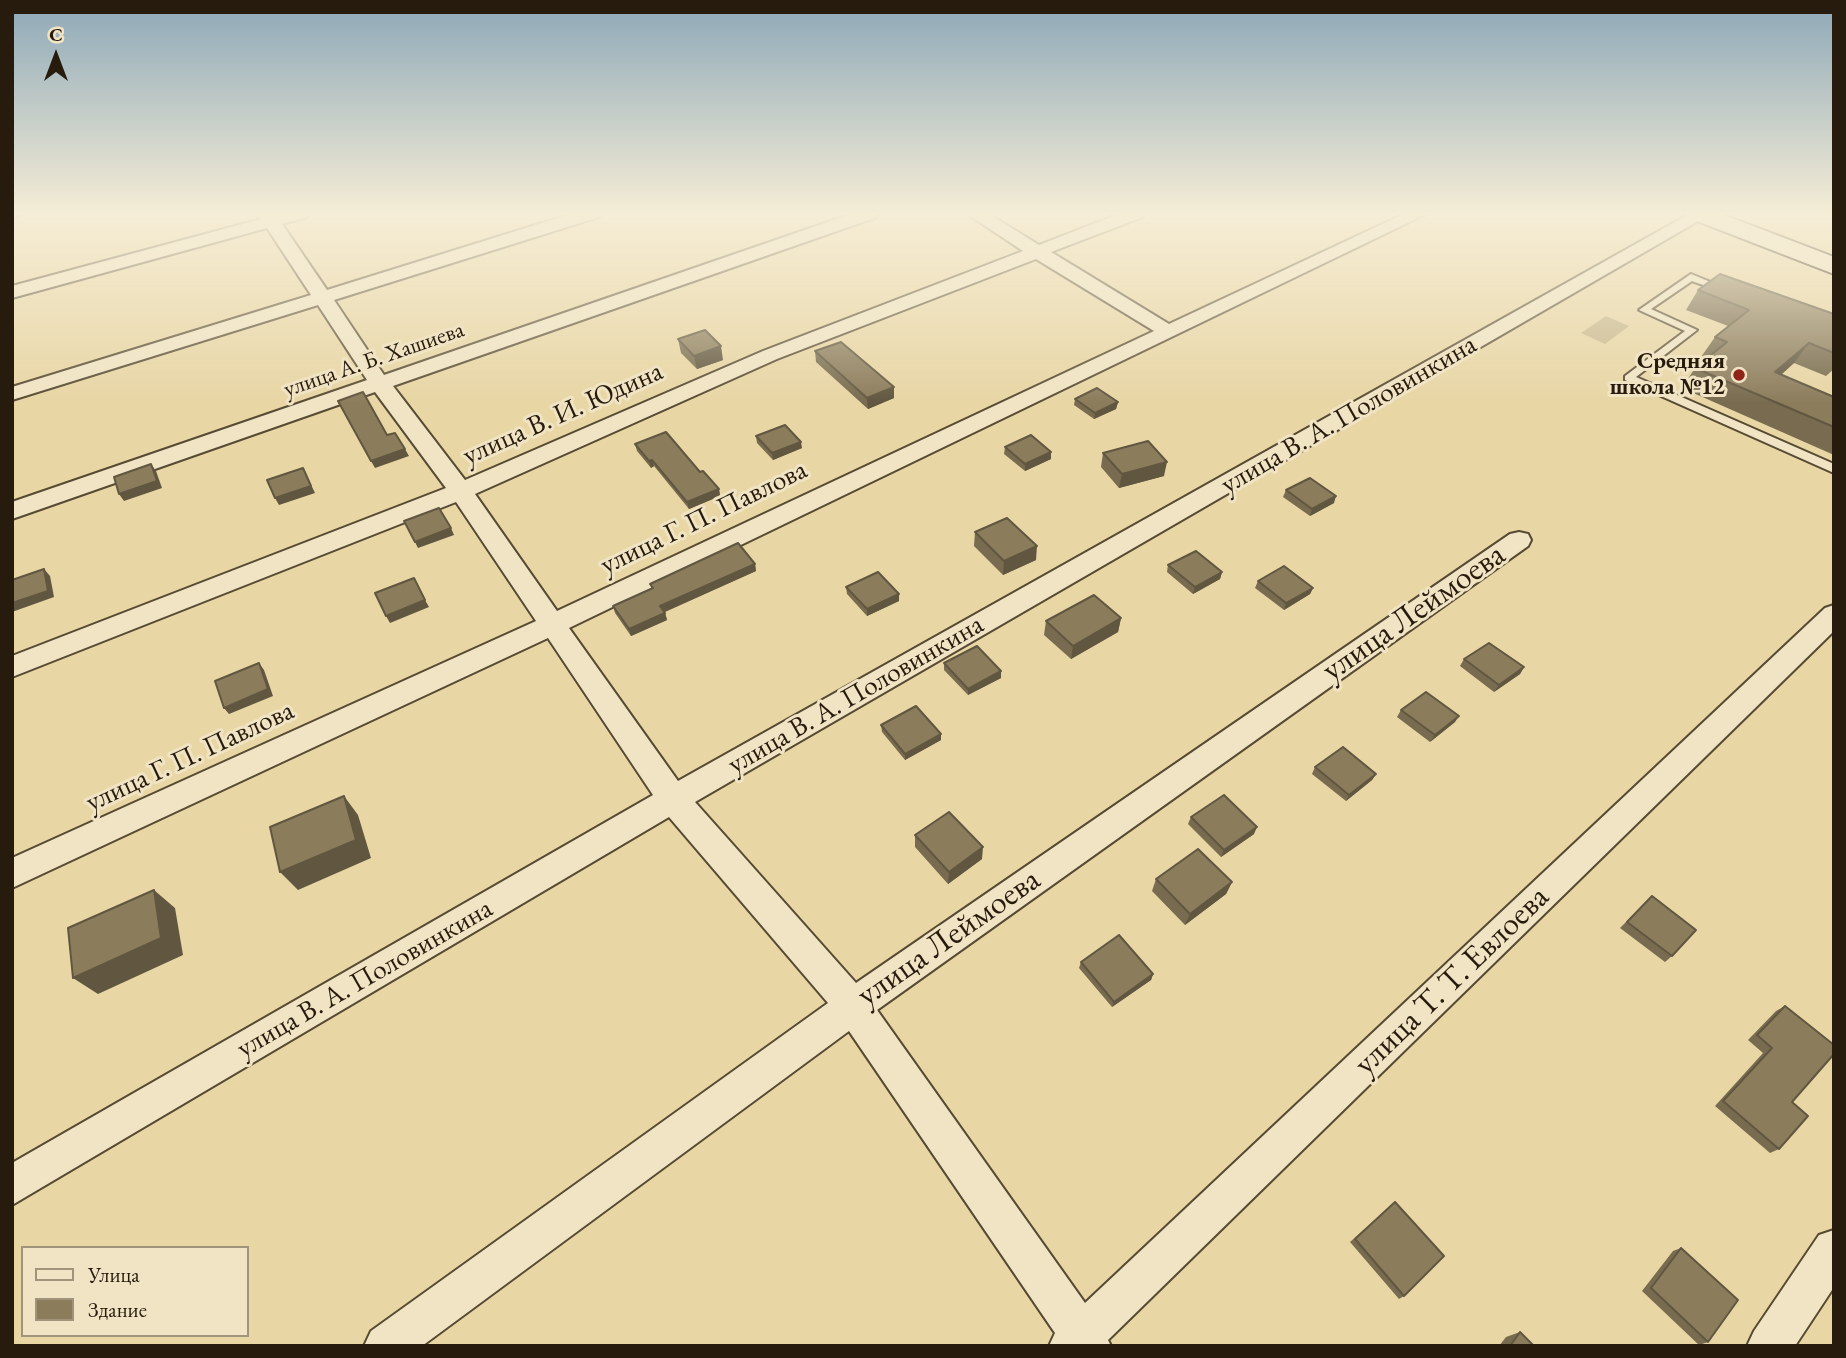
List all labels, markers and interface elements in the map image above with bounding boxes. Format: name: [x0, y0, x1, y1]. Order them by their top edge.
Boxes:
north arrow: [21, 21, 91, 91]
text: С: [49, 22, 63, 47]
street label: улица А. Б. Хашиева: [280, 316, 468, 404]
street label: улица В. А. Половинкина: [1215, 328, 1483, 502]
place label: Средняя школа №12: [1610, 348, 1725, 402]
street label: улица В. И. Юдина: [458, 355, 668, 473]
marker: Средняя школа №12: [1731, 367, 1747, 383]
street label: улица Г. П. Павлова: [595, 453, 813, 583]
street label: улица Леймоева: [1315, 535, 1513, 691]
street label: улица В. А. Половинкина: [722, 608, 990, 782]
street label: улица Г. П. Павлова: [81, 694, 299, 820]
street label: улица Леймоева: [850, 860, 1048, 1016]
street label: улица Т. Т. Евлоева: [1346, 878, 1558, 1084]
street label: улица В. А. Половинкина: [231, 892, 499, 1066]
legend: [21, 1246, 248, 1337]
text: Улица: [88, 1261, 140, 1288]
text: Здание: [88, 1296, 147, 1323]

